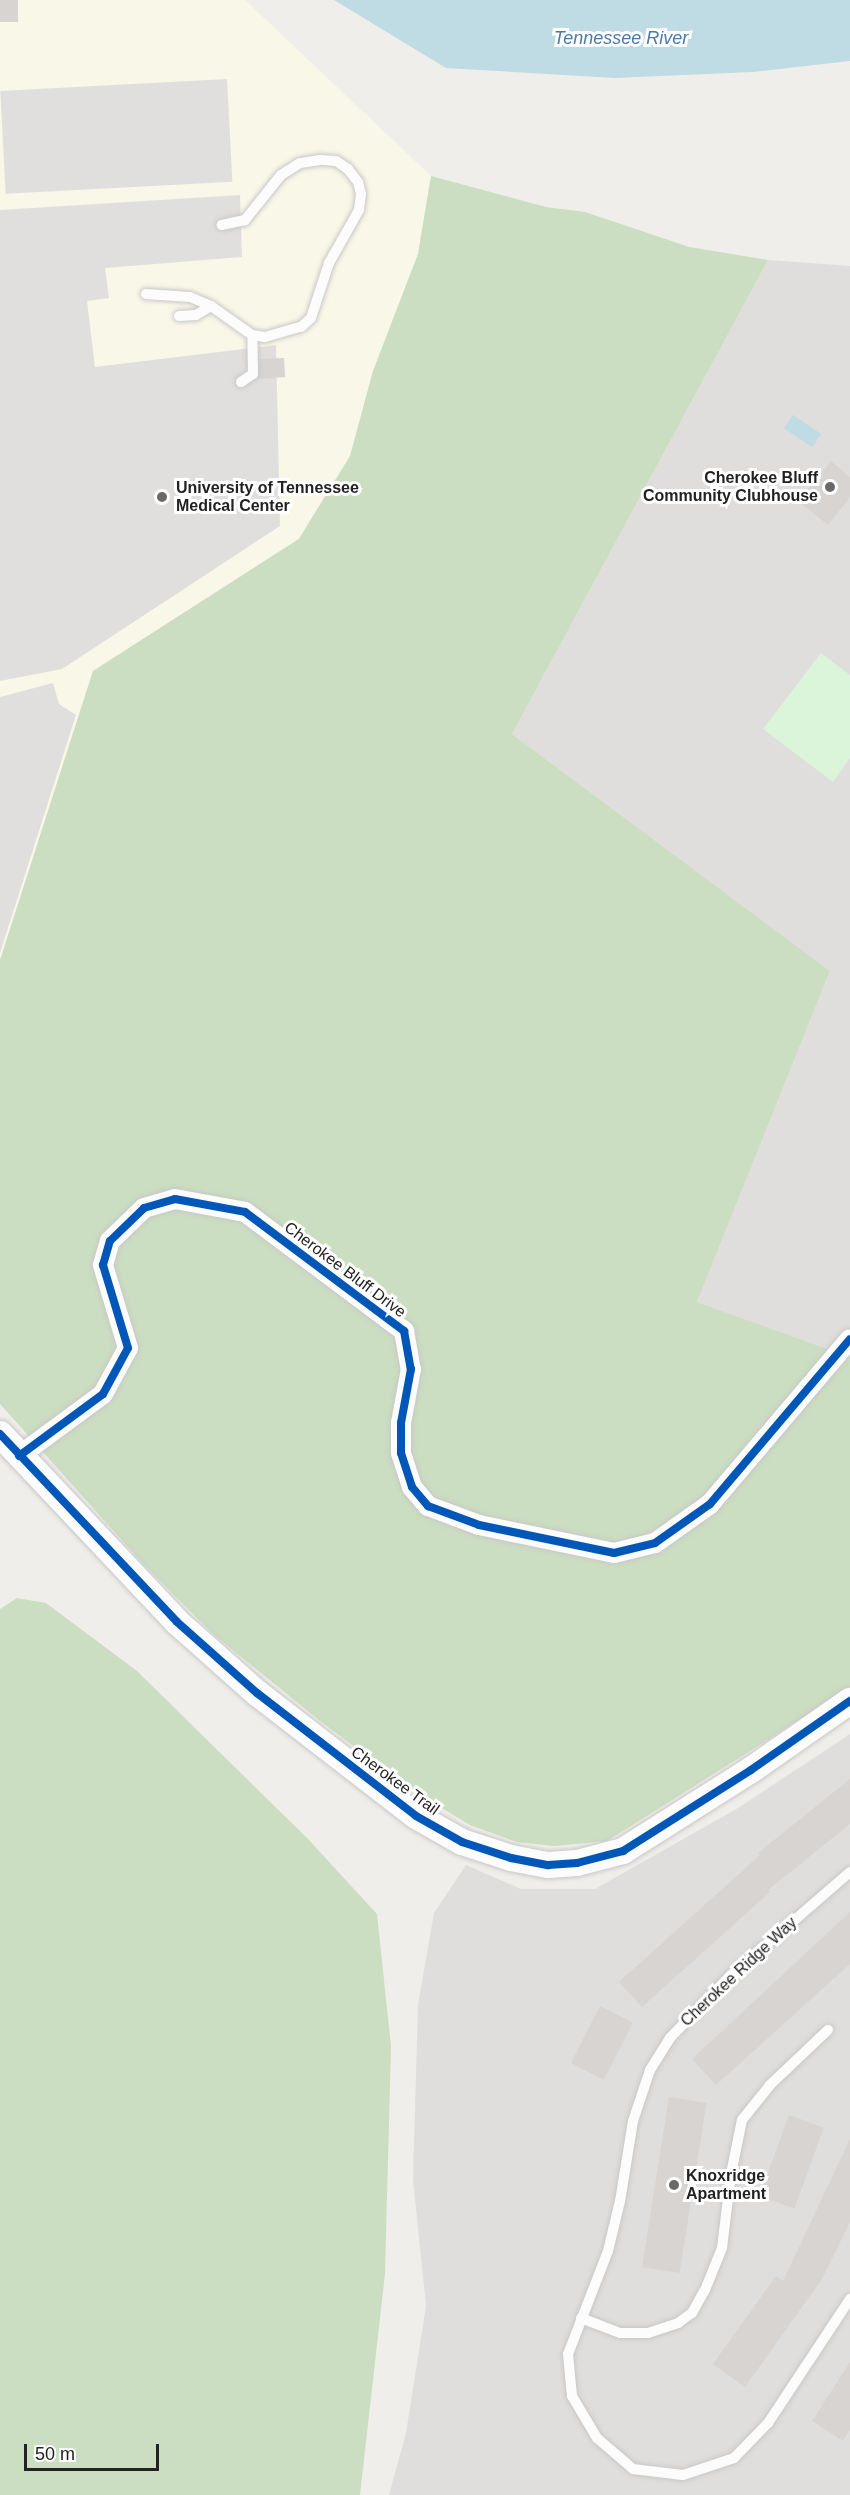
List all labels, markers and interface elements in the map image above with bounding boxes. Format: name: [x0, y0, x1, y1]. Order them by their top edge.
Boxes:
water label: Tennessee River: [554, 27, 688, 49]
place label: Cherokee Bluff Community Clubhouse: [643, 468, 818, 506]
place label: University of Tennessee Medical Center: [176, 478, 359, 516]
marker: Cherokee Bluff Community Clubhouse: [823, 480, 837, 494]
marker: University of Tennessee Medical Center: [153, 488, 171, 506]
street label: Cherokee Bluff Drive: [280, 1218, 410, 1322]
street label: Cherokee Trail: [347, 1743, 443, 1819]
street label: Cherokee Ridge Way: [677, 1913, 801, 2031]
place label: Knoxridge Apartment: [686, 2166, 766, 2204]
marker: Knoxridge Apartment: [667, 2178, 681, 2192]
scale bar: [27, 2432, 162, 2470]
text: 50 m: [35, 2444, 75, 2464]

